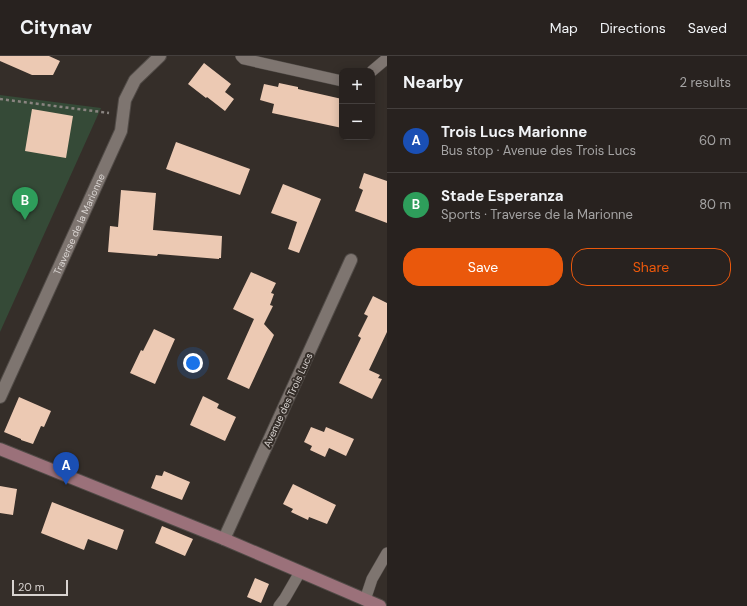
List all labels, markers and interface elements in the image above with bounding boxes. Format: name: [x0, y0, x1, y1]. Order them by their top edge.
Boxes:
text: Citynav: [20, 15, 92, 40]
text: Map: [550, 19, 578, 37]
text: Directions: [600, 19, 666, 37]
text: Saved: [688, 19, 727, 37]
map controls: [339, 68, 375, 140]
button: +: [339, 68, 375, 104]
text: Nearby: [403, 71, 463, 93]
text: 2 results: [680, 74, 731, 91]
button: −: [339, 104, 375, 140]
text: Trois Lucs Marionne: [441, 122, 587, 142]
text: A: [411, 132, 421, 149]
text: 60 m: [699, 132, 731, 149]
text: Bus stop · Avenue des Trois Lucs: [441, 142, 636, 159]
street label: Traverse de la Marionne: [50, 171, 107, 277]
text: Stade Esperanza: [441, 186, 564, 206]
pin: B: [12, 187, 38, 220]
text: B: [412, 196, 420, 213]
text: 80 m: [699, 196, 731, 213]
text: Sports · Traverse de la Marionne: [441, 206, 633, 223]
button: Save: [403, 248, 563, 286]
button: Share: [571, 248, 731, 286]
street label: Avenue des Trois Lucs: [260, 351, 316, 449]
your location: [183, 353, 203, 373]
pin: A: [53, 452, 79, 485]
scale bar: [12, 578, 68, 597]
text: 20 m: [18, 580, 44, 594]

